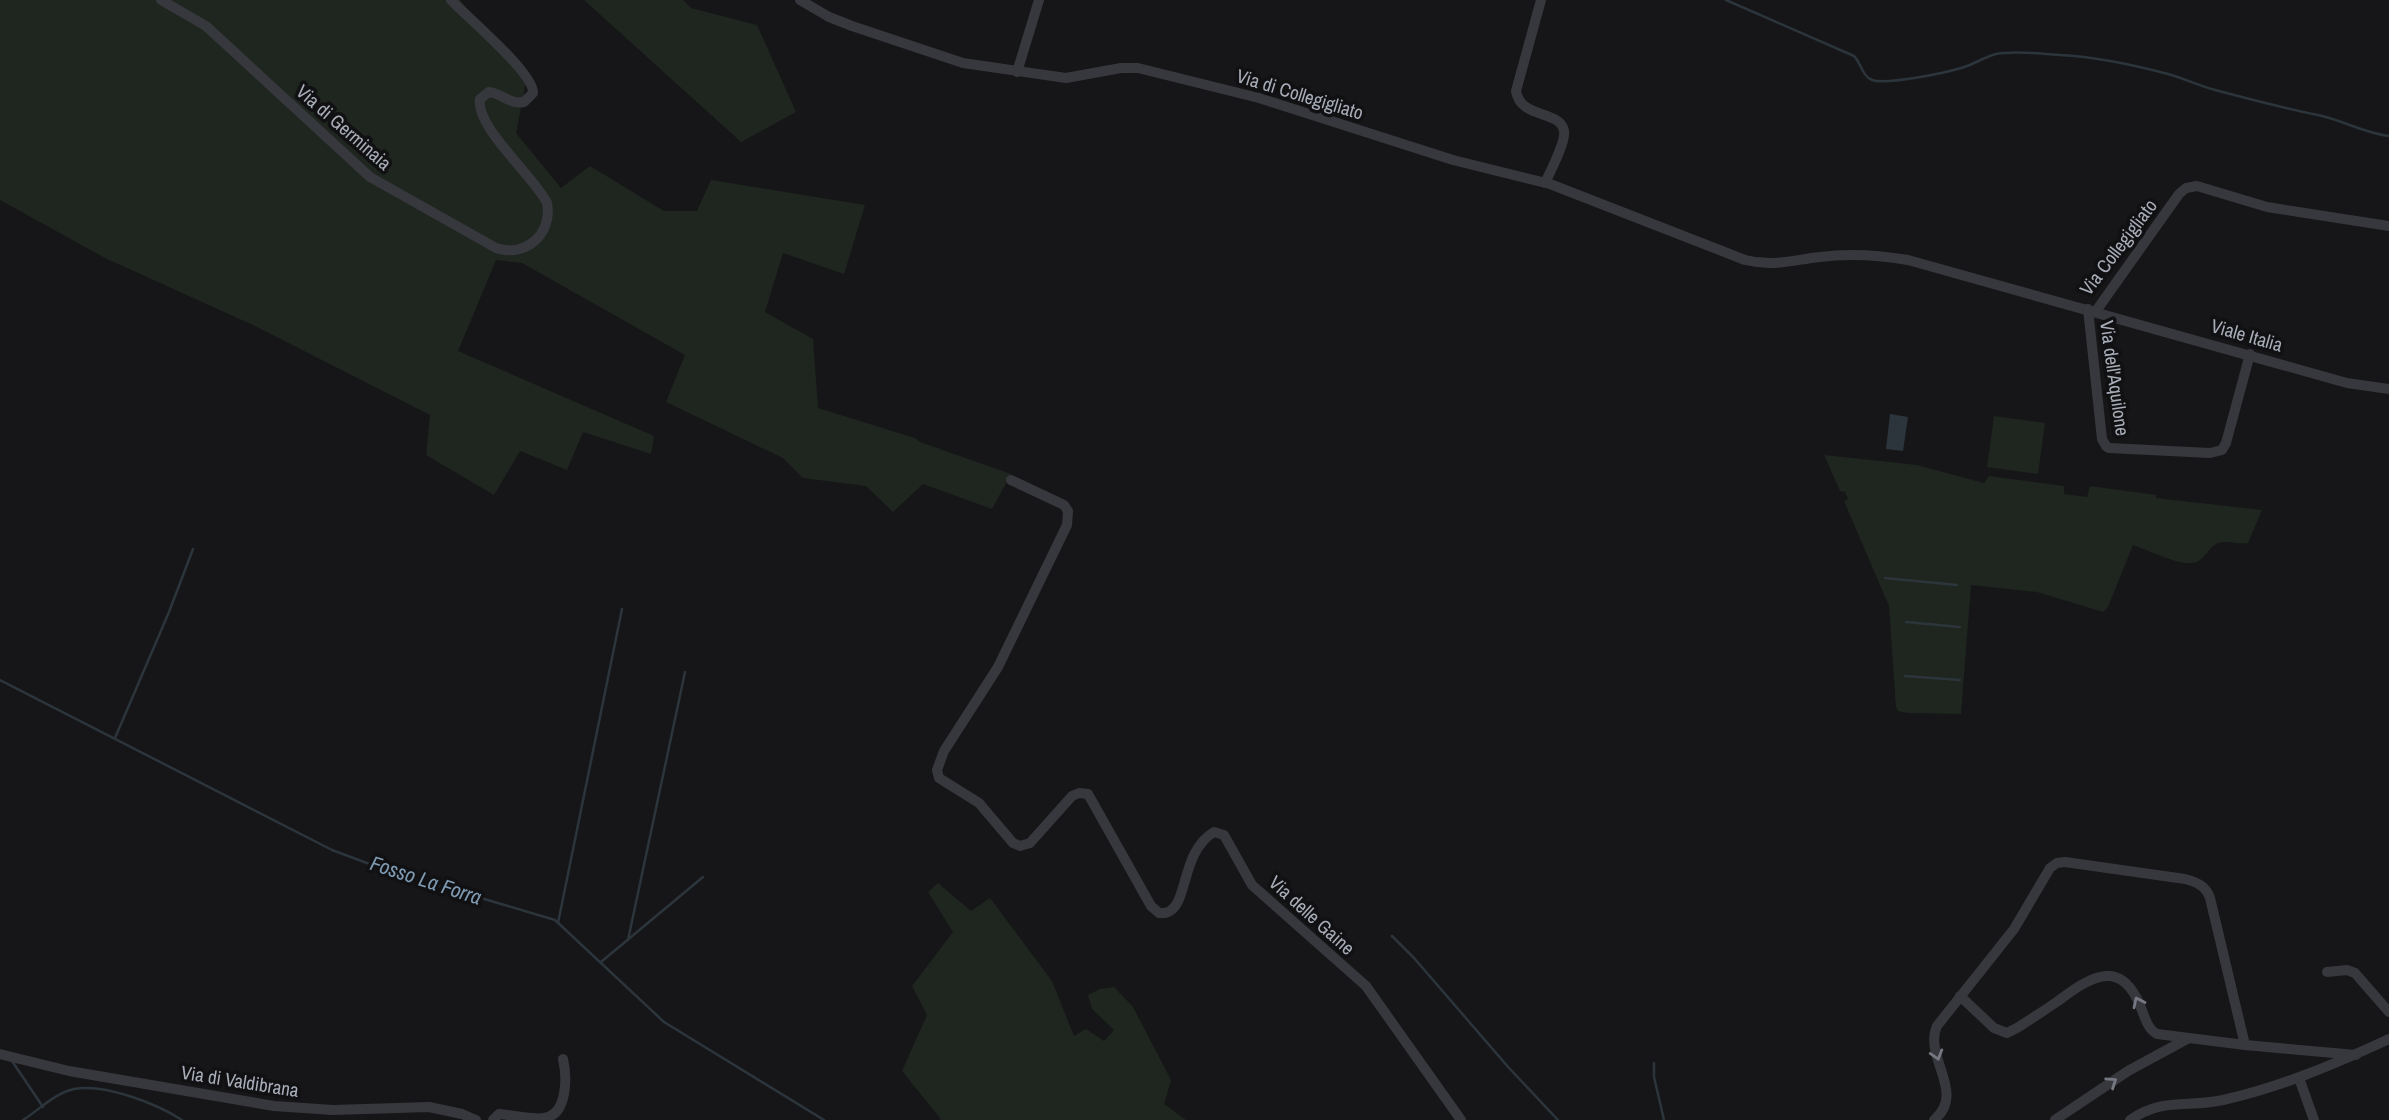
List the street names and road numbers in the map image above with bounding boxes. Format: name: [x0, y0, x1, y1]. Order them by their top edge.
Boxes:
street label: Via di Collegigliato: [1233, 62, 1367, 126]
street label: Via di Germinaia: [291, 78, 397, 176]
street label: Via Collegigliato: [2073, 194, 2163, 300]
street label: Viale Italia: [2208, 312, 2286, 358]
street label: Via dell'Aquilone: [2094, 319, 2136, 437]
street label: Via delle Gaine: [1263, 869, 1361, 961]
street label: Via di Valdibrana: [179, 1059, 301, 1103]

